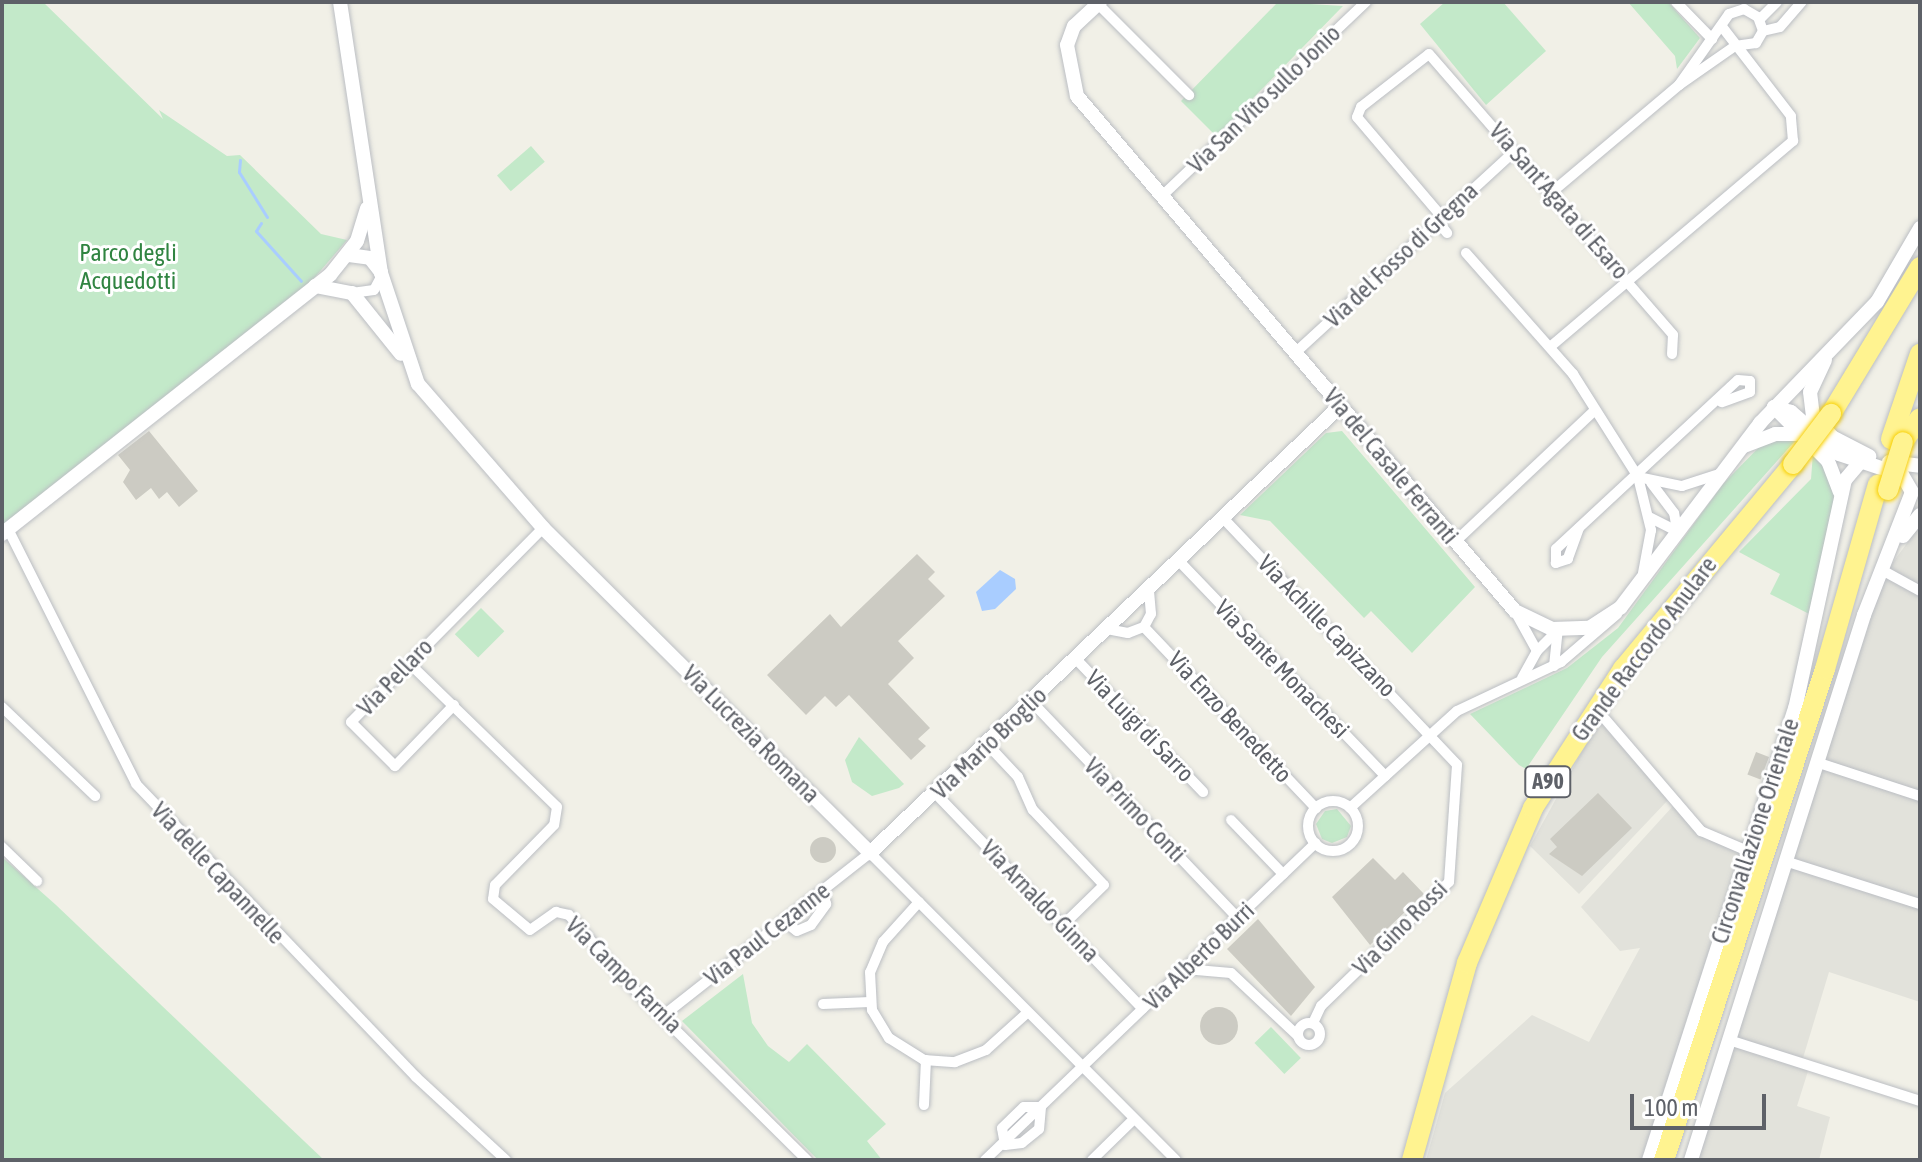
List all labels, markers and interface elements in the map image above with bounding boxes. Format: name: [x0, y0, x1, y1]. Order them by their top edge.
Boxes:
street label: Via San Vito sullo Jonio: [1182, 19, 1346, 179]
street label: Via Sant'Agata di Esaro: [1483, 117, 1635, 285]
street label: Via del Fosso di Gregna: [1318, 176, 1484, 334]
park label: Parco degli Acquedotti: [79, 239, 177, 295]
street label: Via del Casale Ferranti: [1317, 382, 1465, 550]
street label: Via Achille Capizzano: [1252, 549, 1402, 703]
street label: Grande Raccordo Anulare: [1565, 551, 1723, 747]
street label: Via Sante Monachesi: [1209, 594, 1355, 744]
street label: Via Pellaro: [351, 632, 439, 722]
street label: Via Enzo Benedetto: [1162, 646, 1298, 788]
street label: Via Lucrezia Romana: [676, 659, 826, 809]
street label: Via Luigi di Sarro: [1080, 664, 1200, 788]
street label: Via Mario Broglio: [925, 681, 1053, 805]
street label: Circonvallazione Orientale: [1705, 715, 1805, 947]
street label: Via Primo Conti: [1078, 752, 1192, 868]
road number: A90: [1524, 764, 1572, 800]
street label: Via delle Capannelle: [145, 796, 291, 950]
street label: Via Arnaldo Ginna: [975, 834, 1105, 968]
street label: Via Gino Rossi: [1347, 875, 1453, 981]
street label: Via Paul Cezanne: [699, 876, 835, 992]
street label: Via Alberto Burri: [1138, 896, 1260, 1016]
street label: Via Campo Farnia: [560, 911, 688, 1039]
scale bar: [1634, 1078, 1770, 1128]
text: 100 m: [1644, 1094, 1698, 1121]

